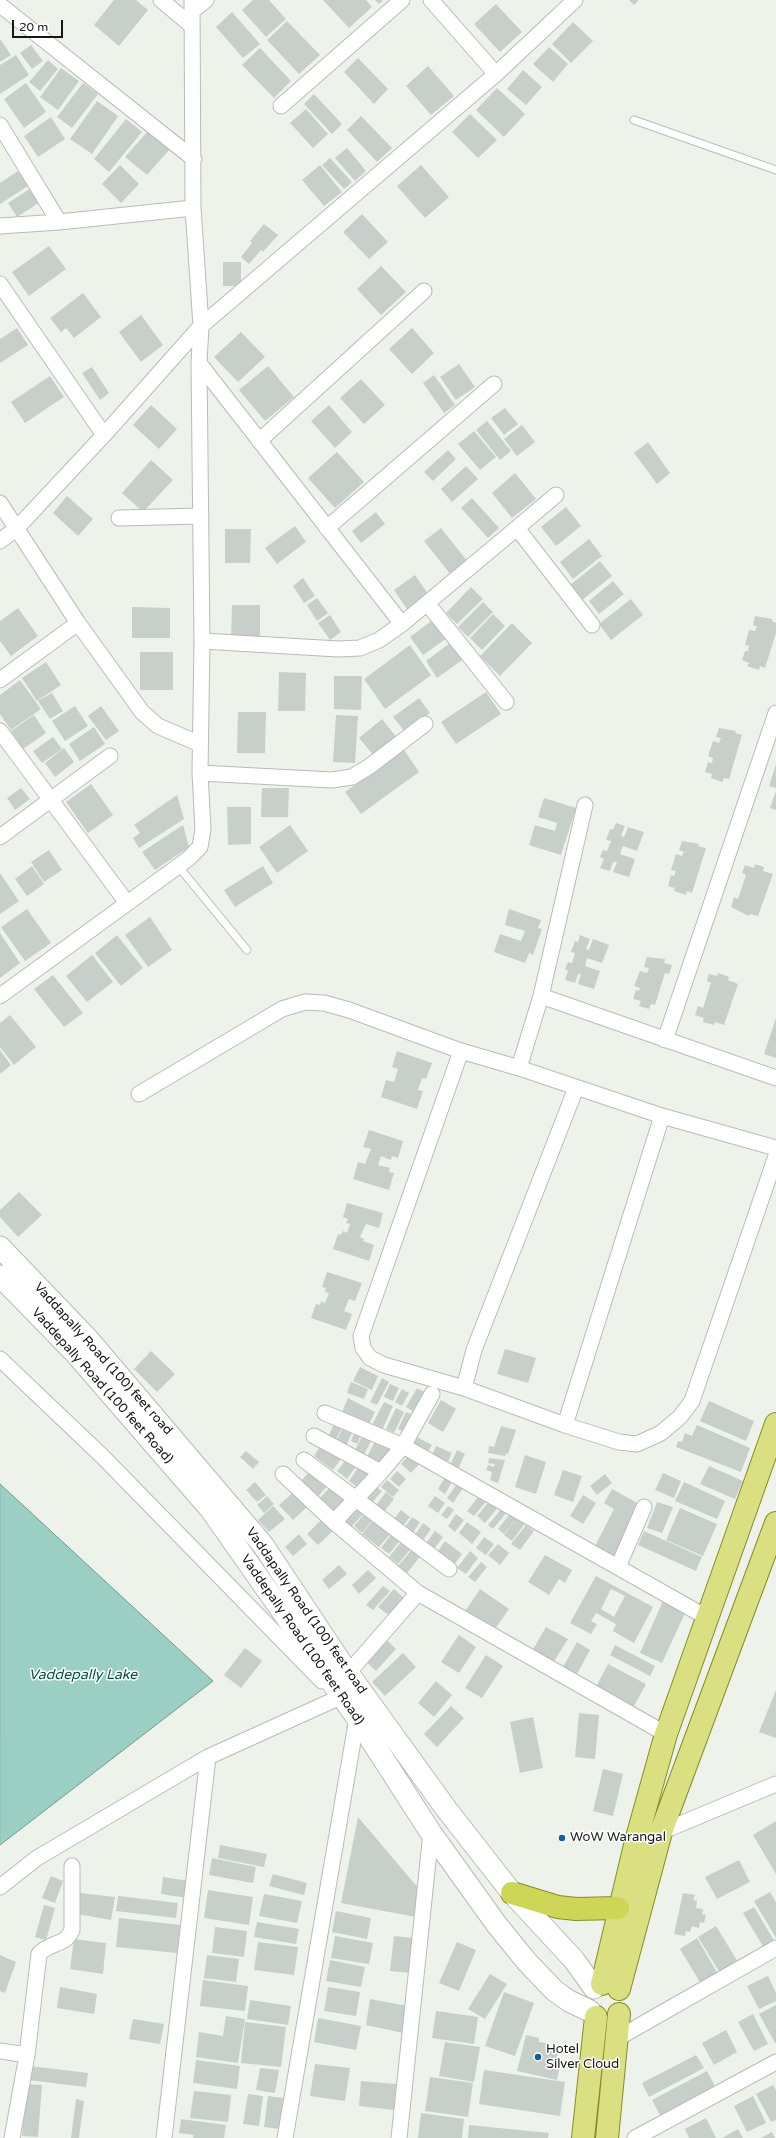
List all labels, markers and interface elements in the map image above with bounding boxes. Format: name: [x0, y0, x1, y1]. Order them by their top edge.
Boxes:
scale bar: [14, 12, 65, 38]
text: 20 m: [19, 20, 48, 34]
street label: Vaddapally Road (100) feet road: [30, 1280, 176, 1438]
street label: Vaddepally Road (100 feet Road): [28, 1305, 176, 1467]
street label: Vaddapally Road (100) feet road: [242, 1525, 370, 1697]
street label: Vaddepally Road (100 feet Road): [237, 1552, 367, 1728]
water label: Vaddepally Lake: [29, 1667, 137, 1683]
place label: WoW Warangal: [570, 1830, 666, 1846]
marker: WoW Warangal: [557, 1833, 567, 1843]
place label: Hotel Silver Cloud: [546, 2042, 619, 2073]
marker: Hotel Silver Cloud: [533, 2052, 543, 2062]

